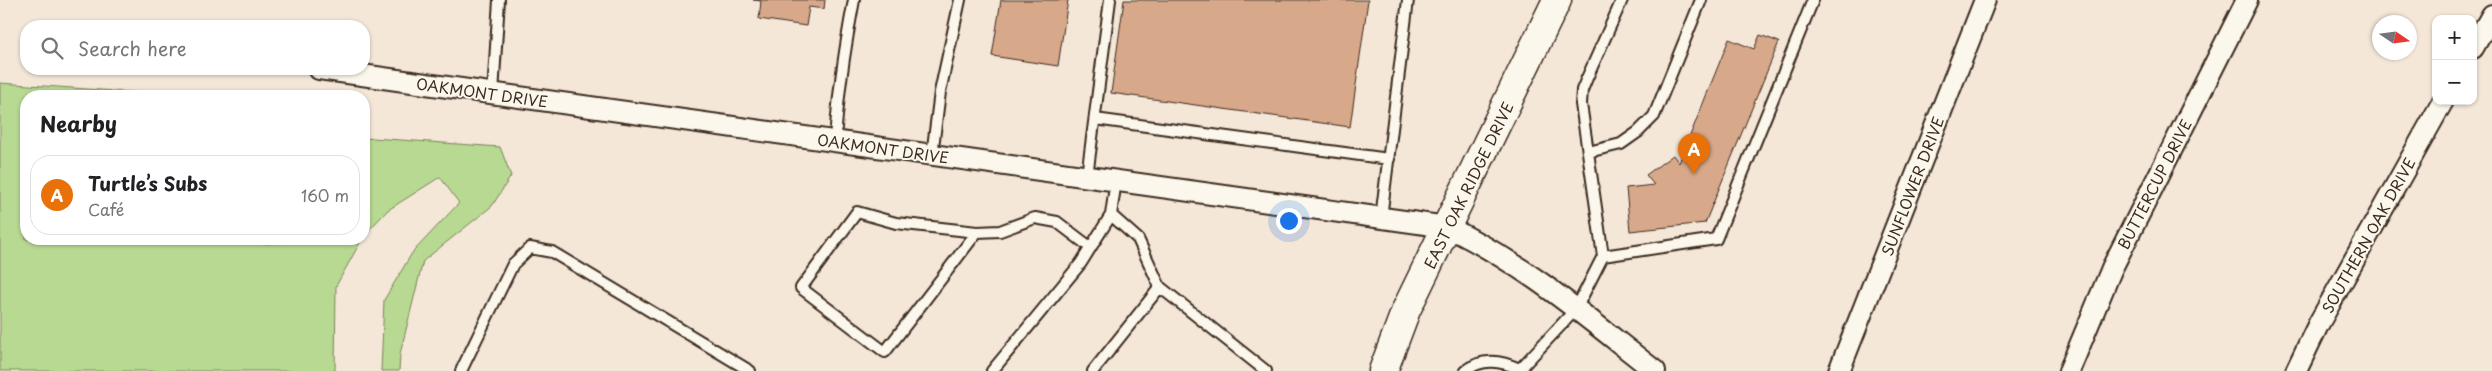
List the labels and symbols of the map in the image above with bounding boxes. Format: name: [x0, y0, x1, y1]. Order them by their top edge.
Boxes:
north arrow: [2372, 15, 2417, 60]
street label: OAKMONT DRIVE: [415, 71, 549, 113]
street label: EAST OAK RIDGE DRIVE: [1417, 98, 1519, 272]
street label: SUNFLOWER DRIVE: [1875, 113, 1949, 259]
street label: BUTTERCUP DRIVE: [2111, 115, 2197, 253]
street label: OAKMONT DRIVE: [816, 127, 950, 169]
pin: A: [1678, 133, 1710, 174]
street label: SOUTHERN OAK DRIVE: [2316, 153, 2420, 317]
your location: [1276, 208, 1302, 234]

